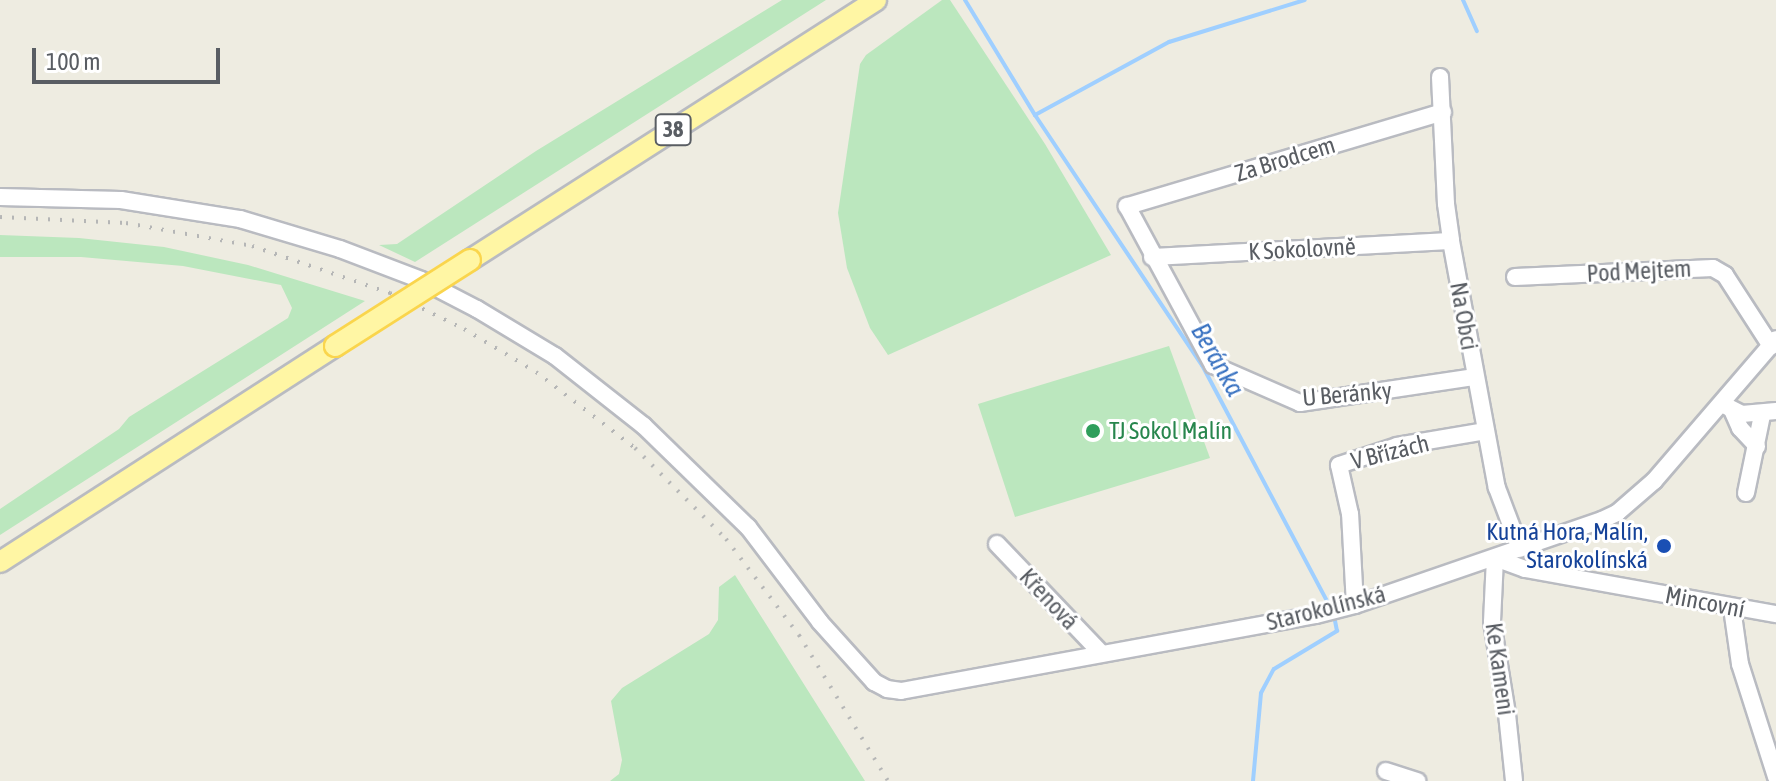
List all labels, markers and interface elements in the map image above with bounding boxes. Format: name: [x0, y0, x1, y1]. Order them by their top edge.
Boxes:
scale bar: [36, 32, 224, 82]
text: 100 m: [46, 48, 100, 75]
road number: 38: [653, 112, 693, 148]
street label: Za Brodcem: [1231, 130, 1339, 188]
street label: K Sokolovně: [1248, 232, 1356, 266]
street label: Pod Mejtem: [1586, 254, 1692, 288]
street label: Na Obci: [1444, 280, 1484, 352]
water label: Beránka: [1184, 318, 1250, 402]
street label: U Beránky: [1301, 376, 1393, 412]
place label: TJ Sokol Malín: [1109, 417, 1232, 445]
marker: TJ Sokol Malín: [1084, 422, 1102, 440]
street label: V Břízách: [1348, 428, 1432, 476]
place label: Kutná Hora, Malín, Starokolínská: [1486, 518, 1648, 574]
marker: Kutná Hora, Malín, Starokolínská: [1655, 537, 1673, 555]
street label: Křenová: [1013, 562, 1085, 636]
street label: Starokolínská: [1264, 579, 1388, 637]
street label: Mincovní: [1663, 580, 1747, 624]
street label: Ke Kameni: [1479, 621, 1521, 717]

